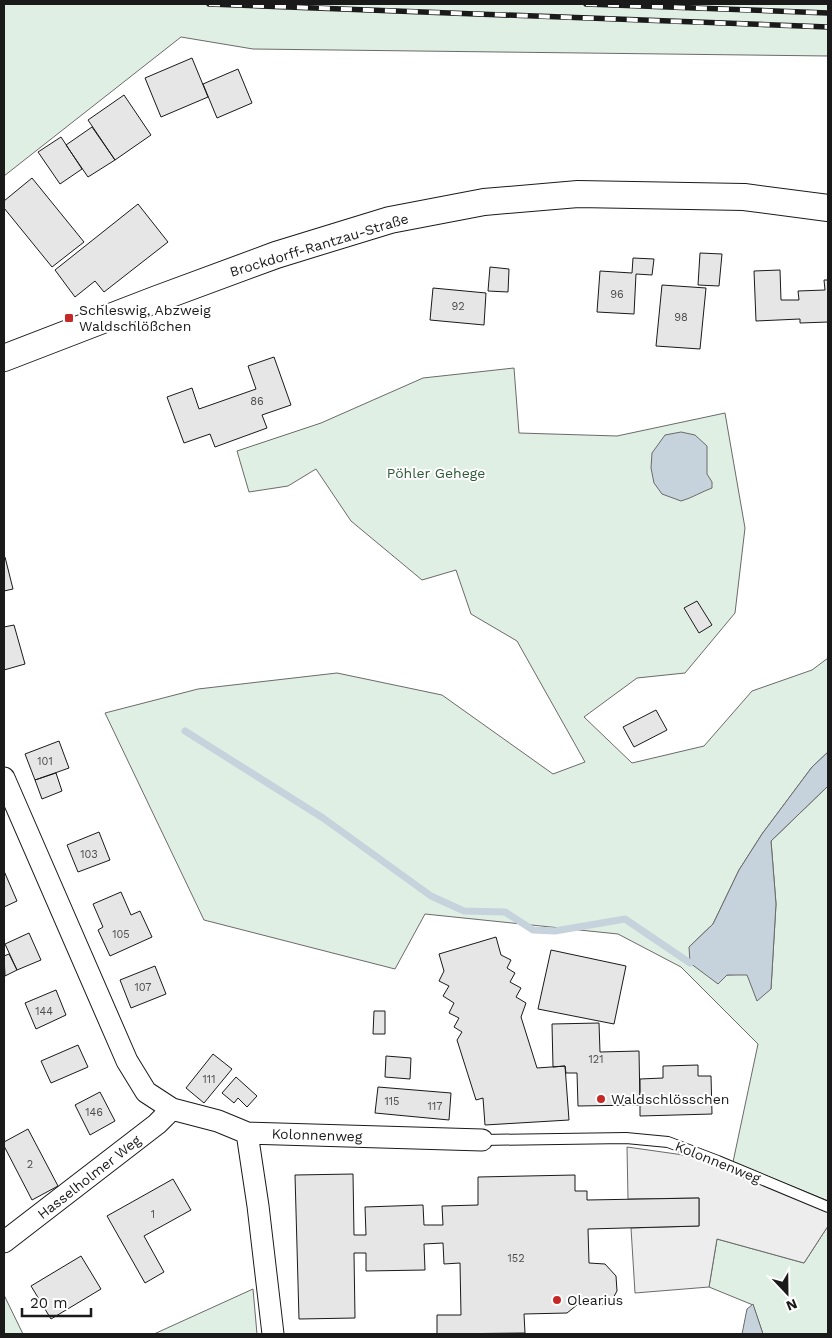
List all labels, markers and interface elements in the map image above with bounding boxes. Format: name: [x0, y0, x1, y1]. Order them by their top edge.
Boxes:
street label: Brockdorff-Rantzau-Straße: [228, 210, 410, 280]
house number: 96: [610, 288, 624, 301]
house number: 92: [451, 300, 465, 313]
place label: Schleswig, Abzweig Waldschlößchen: [79, 302, 211, 334]
house number: 98: [674, 311, 688, 324]
marker: Schleswig, Abzweig Waldschlößchen: [63, 312, 75, 324]
house number: 86: [250, 395, 264, 408]
park label: Pöhler Gehege: [387, 465, 485, 481]
house number: 101: [37, 755, 53, 768]
house number: 103: [80, 848, 98, 861]
house number: 105: [112, 928, 130, 941]
house number: 107: [134, 981, 152, 994]
house number: 144: [35, 1005, 53, 1018]
house number: 121: [589, 1053, 604, 1066]
house number: 111: [203, 1073, 215, 1086]
place label: Waldschlösschen: [611, 1091, 729, 1107]
marker: Waldschlösschen: [595, 1093, 607, 1105]
house number: 115: [385, 1095, 399, 1108]
house number: 117: [428, 1100, 442, 1113]
house number: 146: [85, 1106, 103, 1119]
street label: Kolonnenweg: [271, 1125, 363, 1145]
street label: Hasselholmer Weg: [34, 1131, 144, 1222]
street label: Kolonnenweg: [673, 1138, 764, 1187]
house number: 2: [27, 1158, 33, 1171]
house number: 1: [151, 1208, 155, 1221]
house number: 152: [507, 1252, 525, 1265]
north arrow: [762, 1268, 812, 1318]
scale bar: [22, 1286, 91, 1318]
place label: Olearius: [567, 1292, 623, 1308]
text: 20 m: [30, 1294, 68, 1312]
marker: Olearius: [551, 1294, 563, 1306]
text: N: [784, 1296, 800, 1314]

